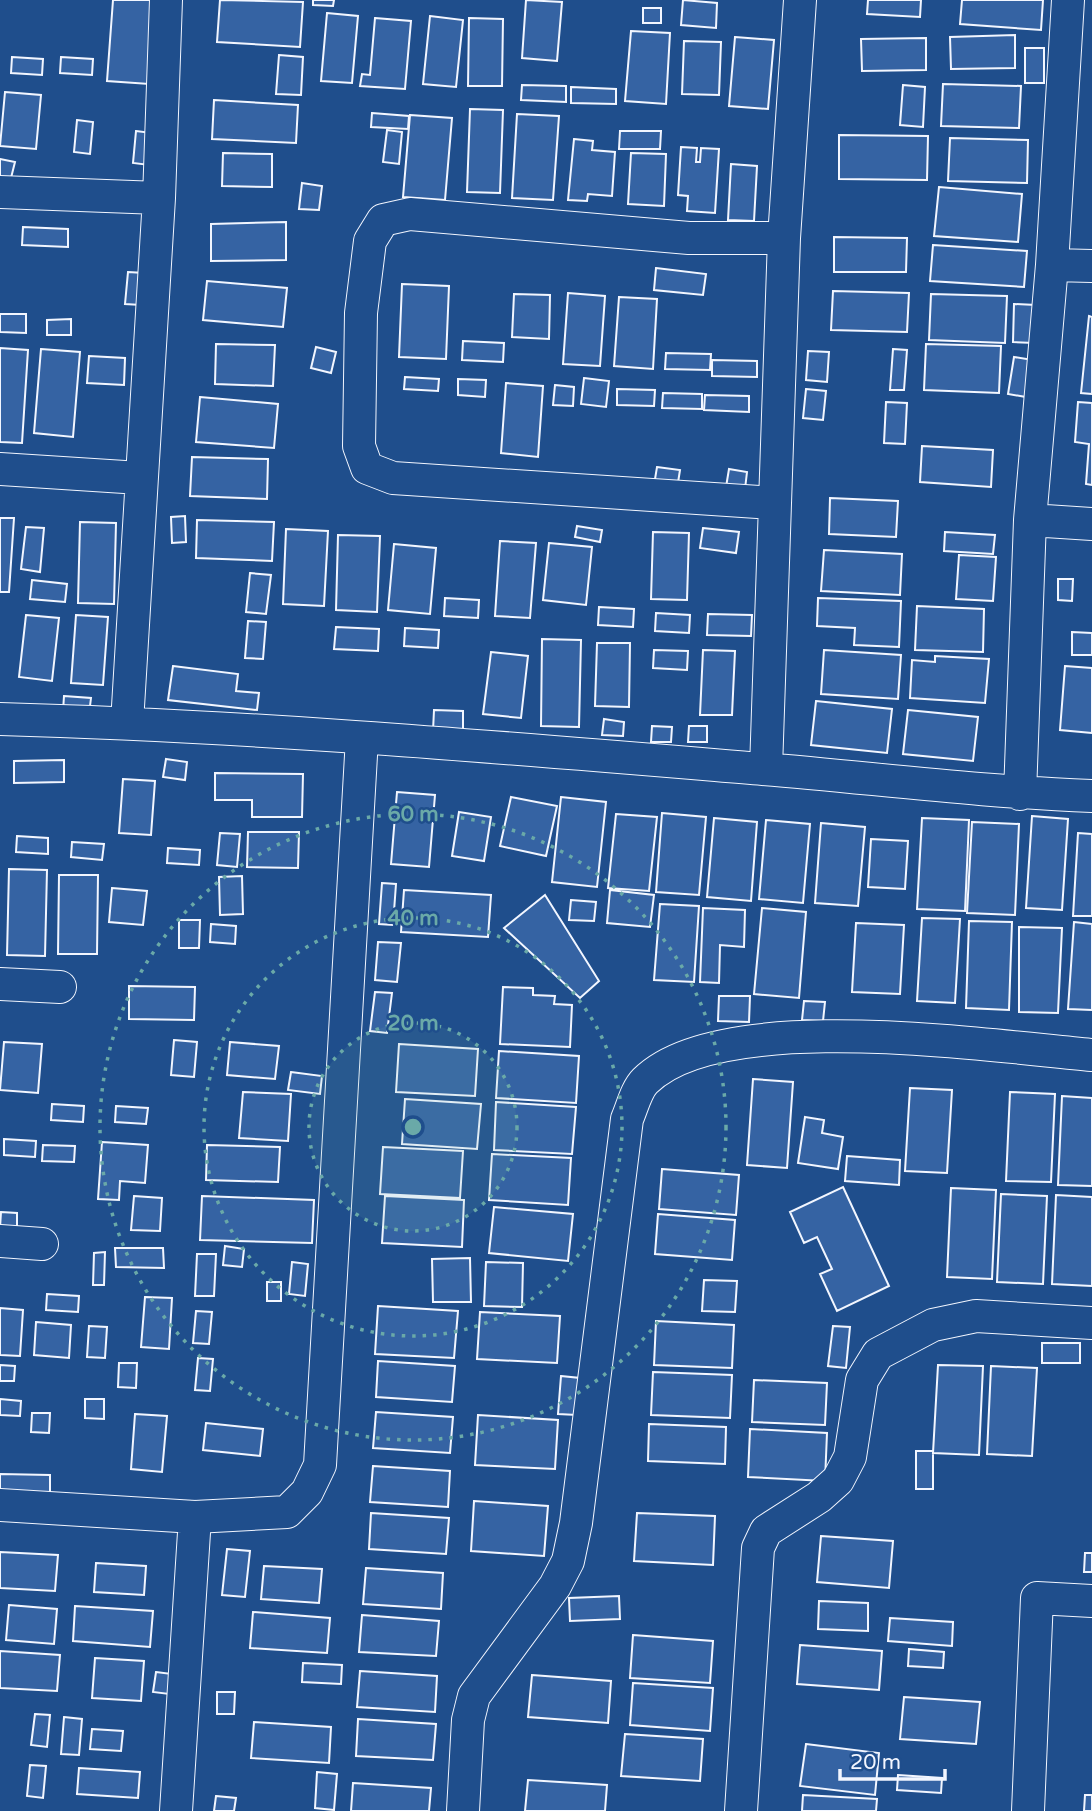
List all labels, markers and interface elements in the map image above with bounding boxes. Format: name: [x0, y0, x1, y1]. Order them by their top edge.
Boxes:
text: 60 m: [387, 802, 439, 827]
text: 40 m: [387, 906, 439, 931]
text: 20 m: [387, 1011, 439, 1036]
centre of rings: [401, 1115, 425, 1139]
scale bar: [840, 1738, 945, 1782]
text: 20 m: [850, 1750, 901, 1775]

